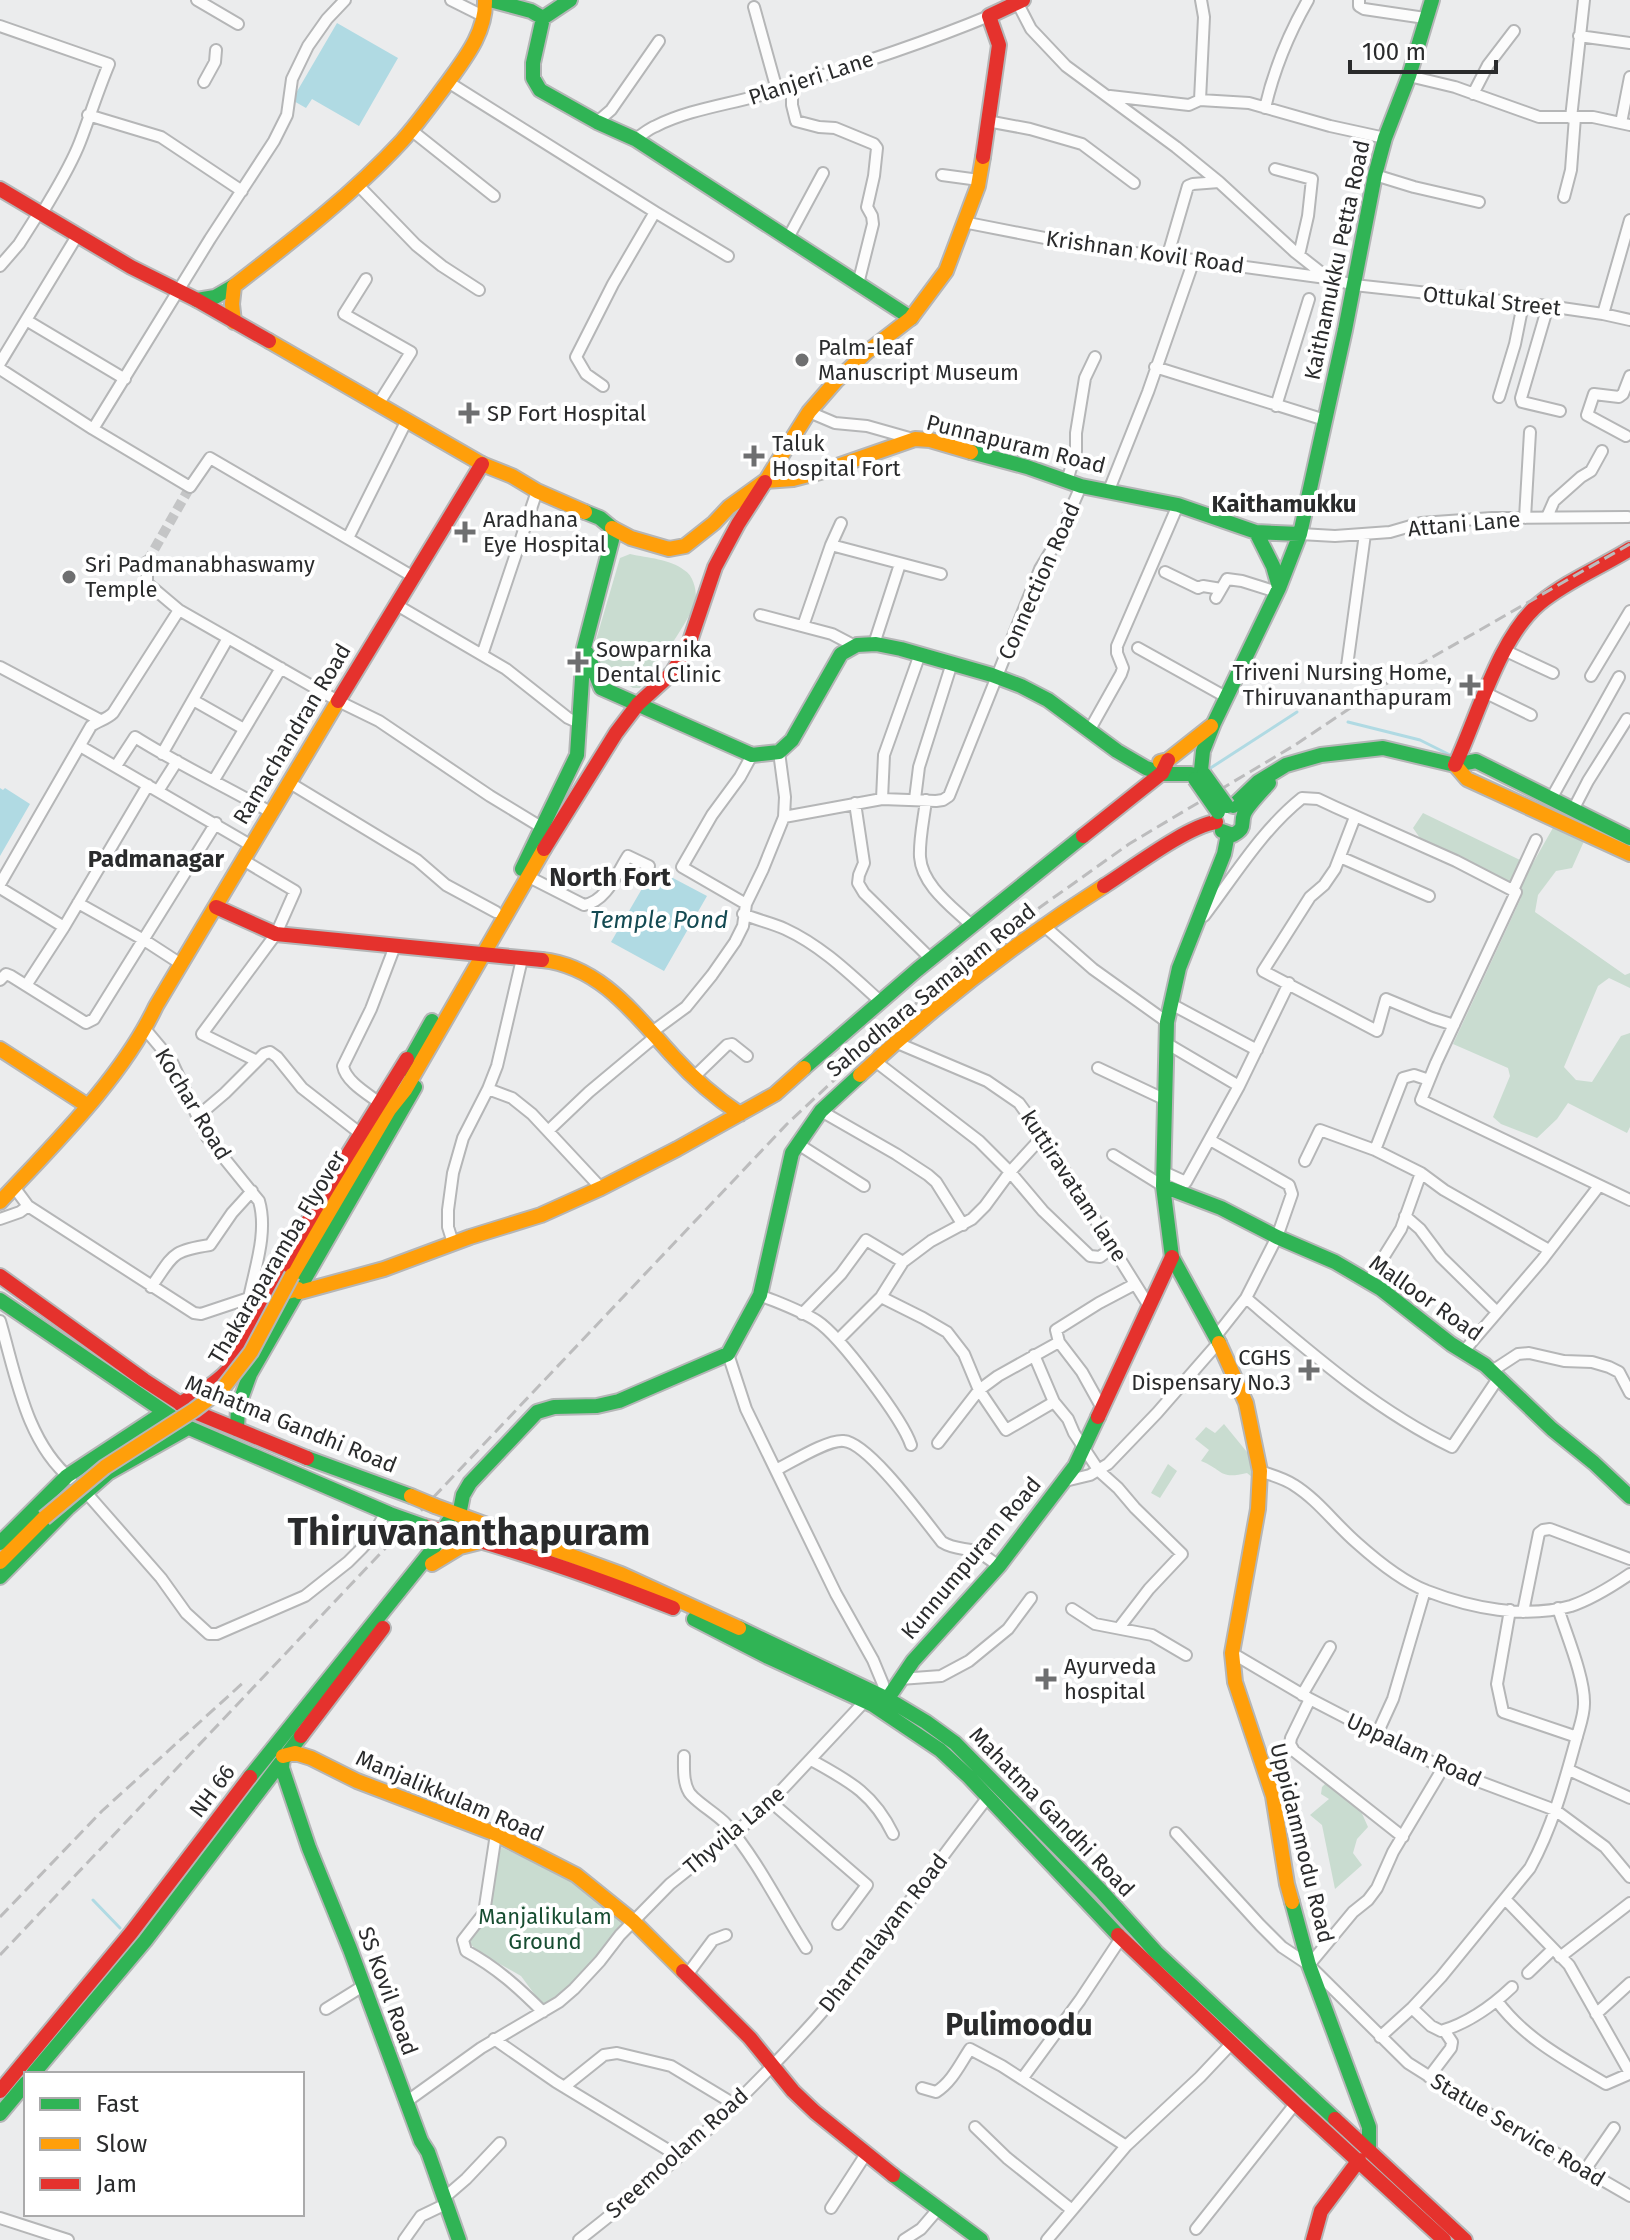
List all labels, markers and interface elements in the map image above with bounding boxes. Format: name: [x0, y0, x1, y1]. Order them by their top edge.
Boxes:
scale bar: [1350, 24, 1496, 74]
text: 100 m: [1362, 38, 1426, 66]
street label: Planjeri Lane: [745, 45, 877, 111]
street label: Kaithamukku Petta Road: [1298, 137, 1376, 383]
street label: Krishnan Kovil Road: [1044, 225, 1246, 279]
street label: Ottukal Street: [1422, 280, 1562, 322]
place label: Palm-leaf Manuscript Museum: [818, 334, 1019, 386]
marker: Palm-leaf Manuscript Museum: [793, 351, 811, 369]
place label: SP Fort Hospital: [487, 400, 646, 427]
marker: SP Fort Hospital: [458, 402, 480, 424]
street label: Punnapuram Road: [924, 409, 1108, 479]
place label: Taluk Hospital Fort: [772, 430, 901, 482]
marker: Taluk Hospital Fort: [743, 445, 765, 467]
district label: Kaithamukku: [1211, 490, 1357, 518]
street label: Connection Road: [992, 498, 1086, 664]
place label: Aradhana Eye Hospital: [483, 506, 606, 558]
street label: Attani Lane: [1407, 506, 1521, 542]
marker: Aradhana Eye Hospital: [454, 521, 476, 543]
place label: Sri Padmanabhaswamy Temple: [85, 551, 315, 603]
marker: Sri Padmanabhaswamy Temple: [60, 568, 78, 586]
place label: Sowparnika Dental Clinic: [596, 636, 721, 688]
street label: Ramachandran Road: [227, 639, 357, 829]
marker: Sowparnika Dental Clinic: [567, 651, 589, 673]
place label: Triveni Nursing Home, Thiruvananthapuram: [1233, 659, 1452, 711]
marker: Triveni Nursing Home, Thiruvananthapuram: [1459, 674, 1481, 696]
district label: Padmanagar: [88, 845, 225, 873]
district label: North Fort: [549, 862, 672, 893]
street label: Sahodhara Samajam Road: [821, 897, 1041, 1083]
water label: Temple Pond: [590, 906, 728, 934]
street label: Kochar Road: [149, 1043, 237, 1165]
street label: kuttiravatam lane: [1015, 1105, 1133, 1267]
street label: Thakaraparamba Flyover: [203, 1145, 352, 1369]
street label: Malloor Road: [1364, 1249, 1488, 1347]
place label: CGHS Dispensary No.3: [1131, 1344, 1291, 1396]
marker: CGHS Dispensary No.3: [1298, 1359, 1320, 1381]
street label: Mahatma Gandhi Road: [181, 1369, 401, 1479]
street label: Kunnumpuram Road: [895, 1471, 1047, 1645]
district label: Thiruvananthapuram: [288, 1509, 650, 1555]
place label: Ayurveda hospital: [1064, 1653, 1157, 1705]
marker: Ayurveda hospital: [1035, 1668, 1057, 1690]
street label: Uppalam Road: [1342, 1707, 1486, 1793]
street label: Mahatma Gandhi Road: [964, 1721, 1140, 1903]
street label: Uppidammodu Road: [1264, 1740, 1340, 1946]
street label: Manjalikkulam Road: [352, 1744, 548, 1848]
street label: NH 66: [183, 1759, 241, 1823]
street label: Thyvila Lane: [678, 1780, 790, 1880]
street label: Dharmalayam Road: [813, 1848, 953, 2018]
park label: Manjalikulam Ground: [478, 1903, 612, 1955]
street label: SS Kovil Road: [352, 1923, 424, 2059]
district label: Pulimoodu: [945, 2007, 1093, 2043]
street label: Statue Service Road: [1426, 2067, 1610, 2193]
legend: [24, 2072, 304, 2216]
street label: Sreemoolam Road: [600, 2082, 754, 2224]
text: Fast: [96, 2090, 139, 2118]
text: Slow: [96, 2130, 147, 2158]
text: Jam: [96, 2170, 137, 2198]

